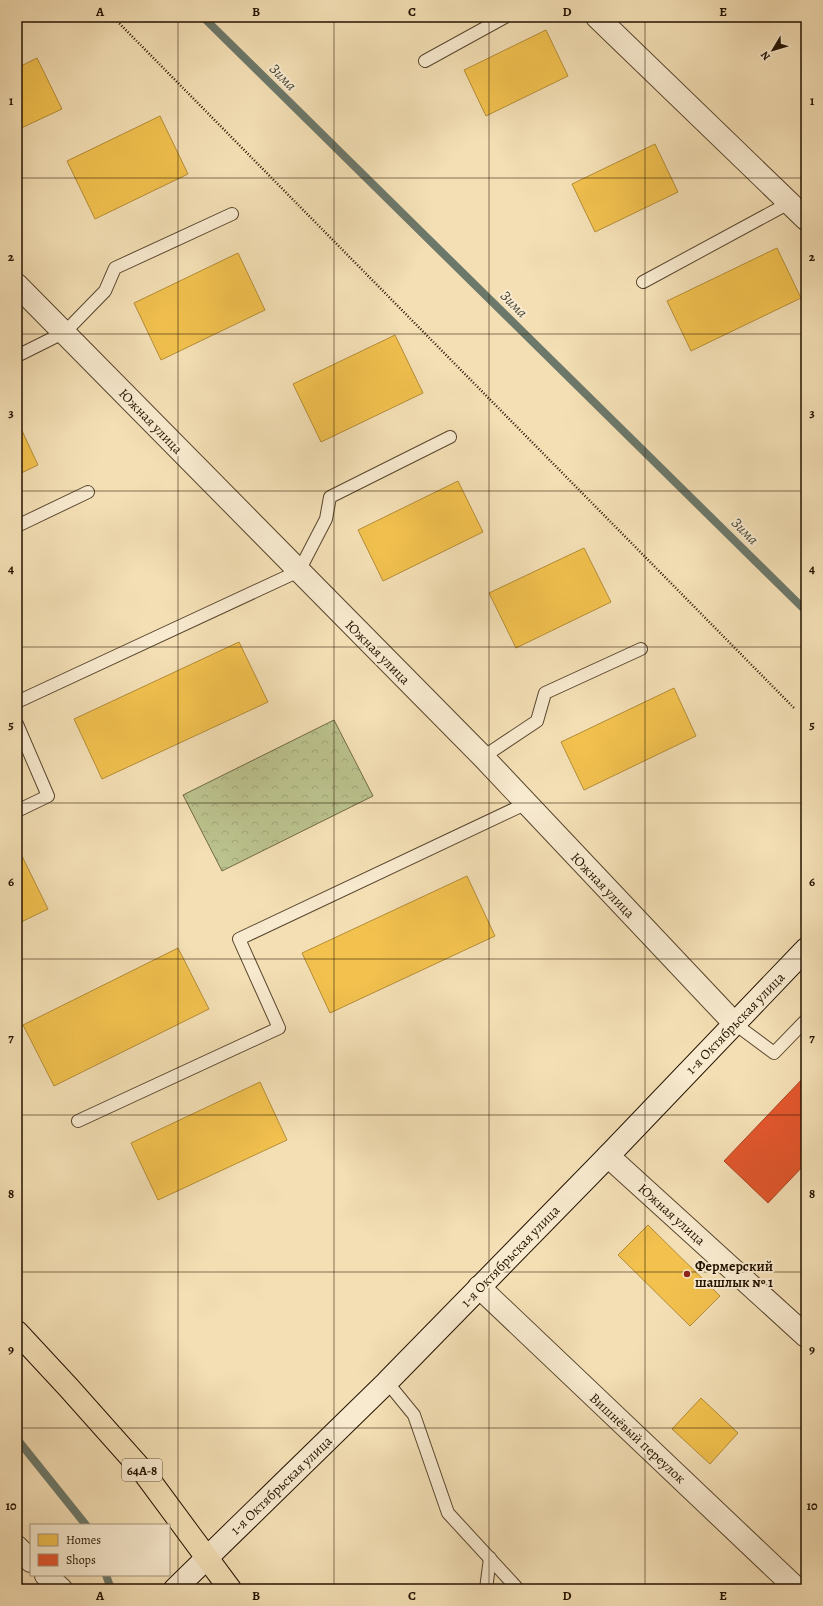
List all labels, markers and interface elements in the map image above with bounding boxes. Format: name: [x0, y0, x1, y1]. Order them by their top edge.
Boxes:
text: A: [95, 3, 105, 20]
text: B: [252, 3, 260, 20]
text: C: [408, 3, 416, 20]
text: D: [562, 3, 572, 20]
text: E: [719, 3, 727, 20]
north arrow: [753, 30, 793, 70]
text: N: [757, 48, 774, 64]
water label: Зима: [265, 59, 301, 95]
text: 1: [9, 92, 14, 109]
text: 1: [810, 92, 815, 109]
text: 2: [8, 248, 15, 265]
text: 2: [809, 248, 816, 265]
water label: Зима: [496, 286, 532, 322]
street label: Южная улица: [114, 384, 187, 459]
text: 3: [8, 404, 14, 421]
text: 3: [809, 404, 815, 421]
water label: Зима: [727, 513, 763, 549]
text: 4: [8, 560, 14, 577]
text: 4: [809, 560, 815, 577]
street label: Южная улица: [341, 616, 415, 689]
text: 5: [8, 716, 14, 733]
text: 5: [809, 716, 815, 733]
street label: Южная улица: [566, 848, 639, 923]
text: 6: [8, 873, 14, 890]
text: 6: [809, 873, 815, 890]
street label: 1-я Октябрьская улица: [682, 968, 789, 1078]
text: 7: [8, 1029, 14, 1046]
text: 7: [809, 1029, 815, 1046]
street label: Южная улица: [634, 1179, 710, 1250]
text: 8: [8, 1185, 14, 1202]
text: 8: [809, 1185, 815, 1202]
street label: 1-я Октябрьская улица: [457, 1201, 564, 1311]
place label: Фермерский шашлык № 1: [695, 1257, 773, 1292]
marker: Фермерский шашлык № 1: [682, 1269, 692, 1279]
text: 9: [8, 1341, 14, 1358]
text: 9: [809, 1341, 815, 1358]
street label: Вишнёвый переулок: [585, 1389, 690, 1488]
street label: 1-я Октябрьская улица: [226, 1431, 337, 1539]
road number: 64А-8: [122, 1459, 162, 1481]
text: 10: [5, 1497, 17, 1514]
text: 10: [806, 1497, 818, 1514]
legend: [30, 1524, 170, 1576]
text: Homes: [66, 1532, 101, 1548]
text: Shops: [66, 1552, 96, 1568]
text: A: [95, 1587, 105, 1604]
text: B: [252, 1587, 260, 1604]
text: C: [408, 1587, 416, 1604]
text: D: [562, 1587, 572, 1604]
text: E: [719, 1587, 727, 1604]

